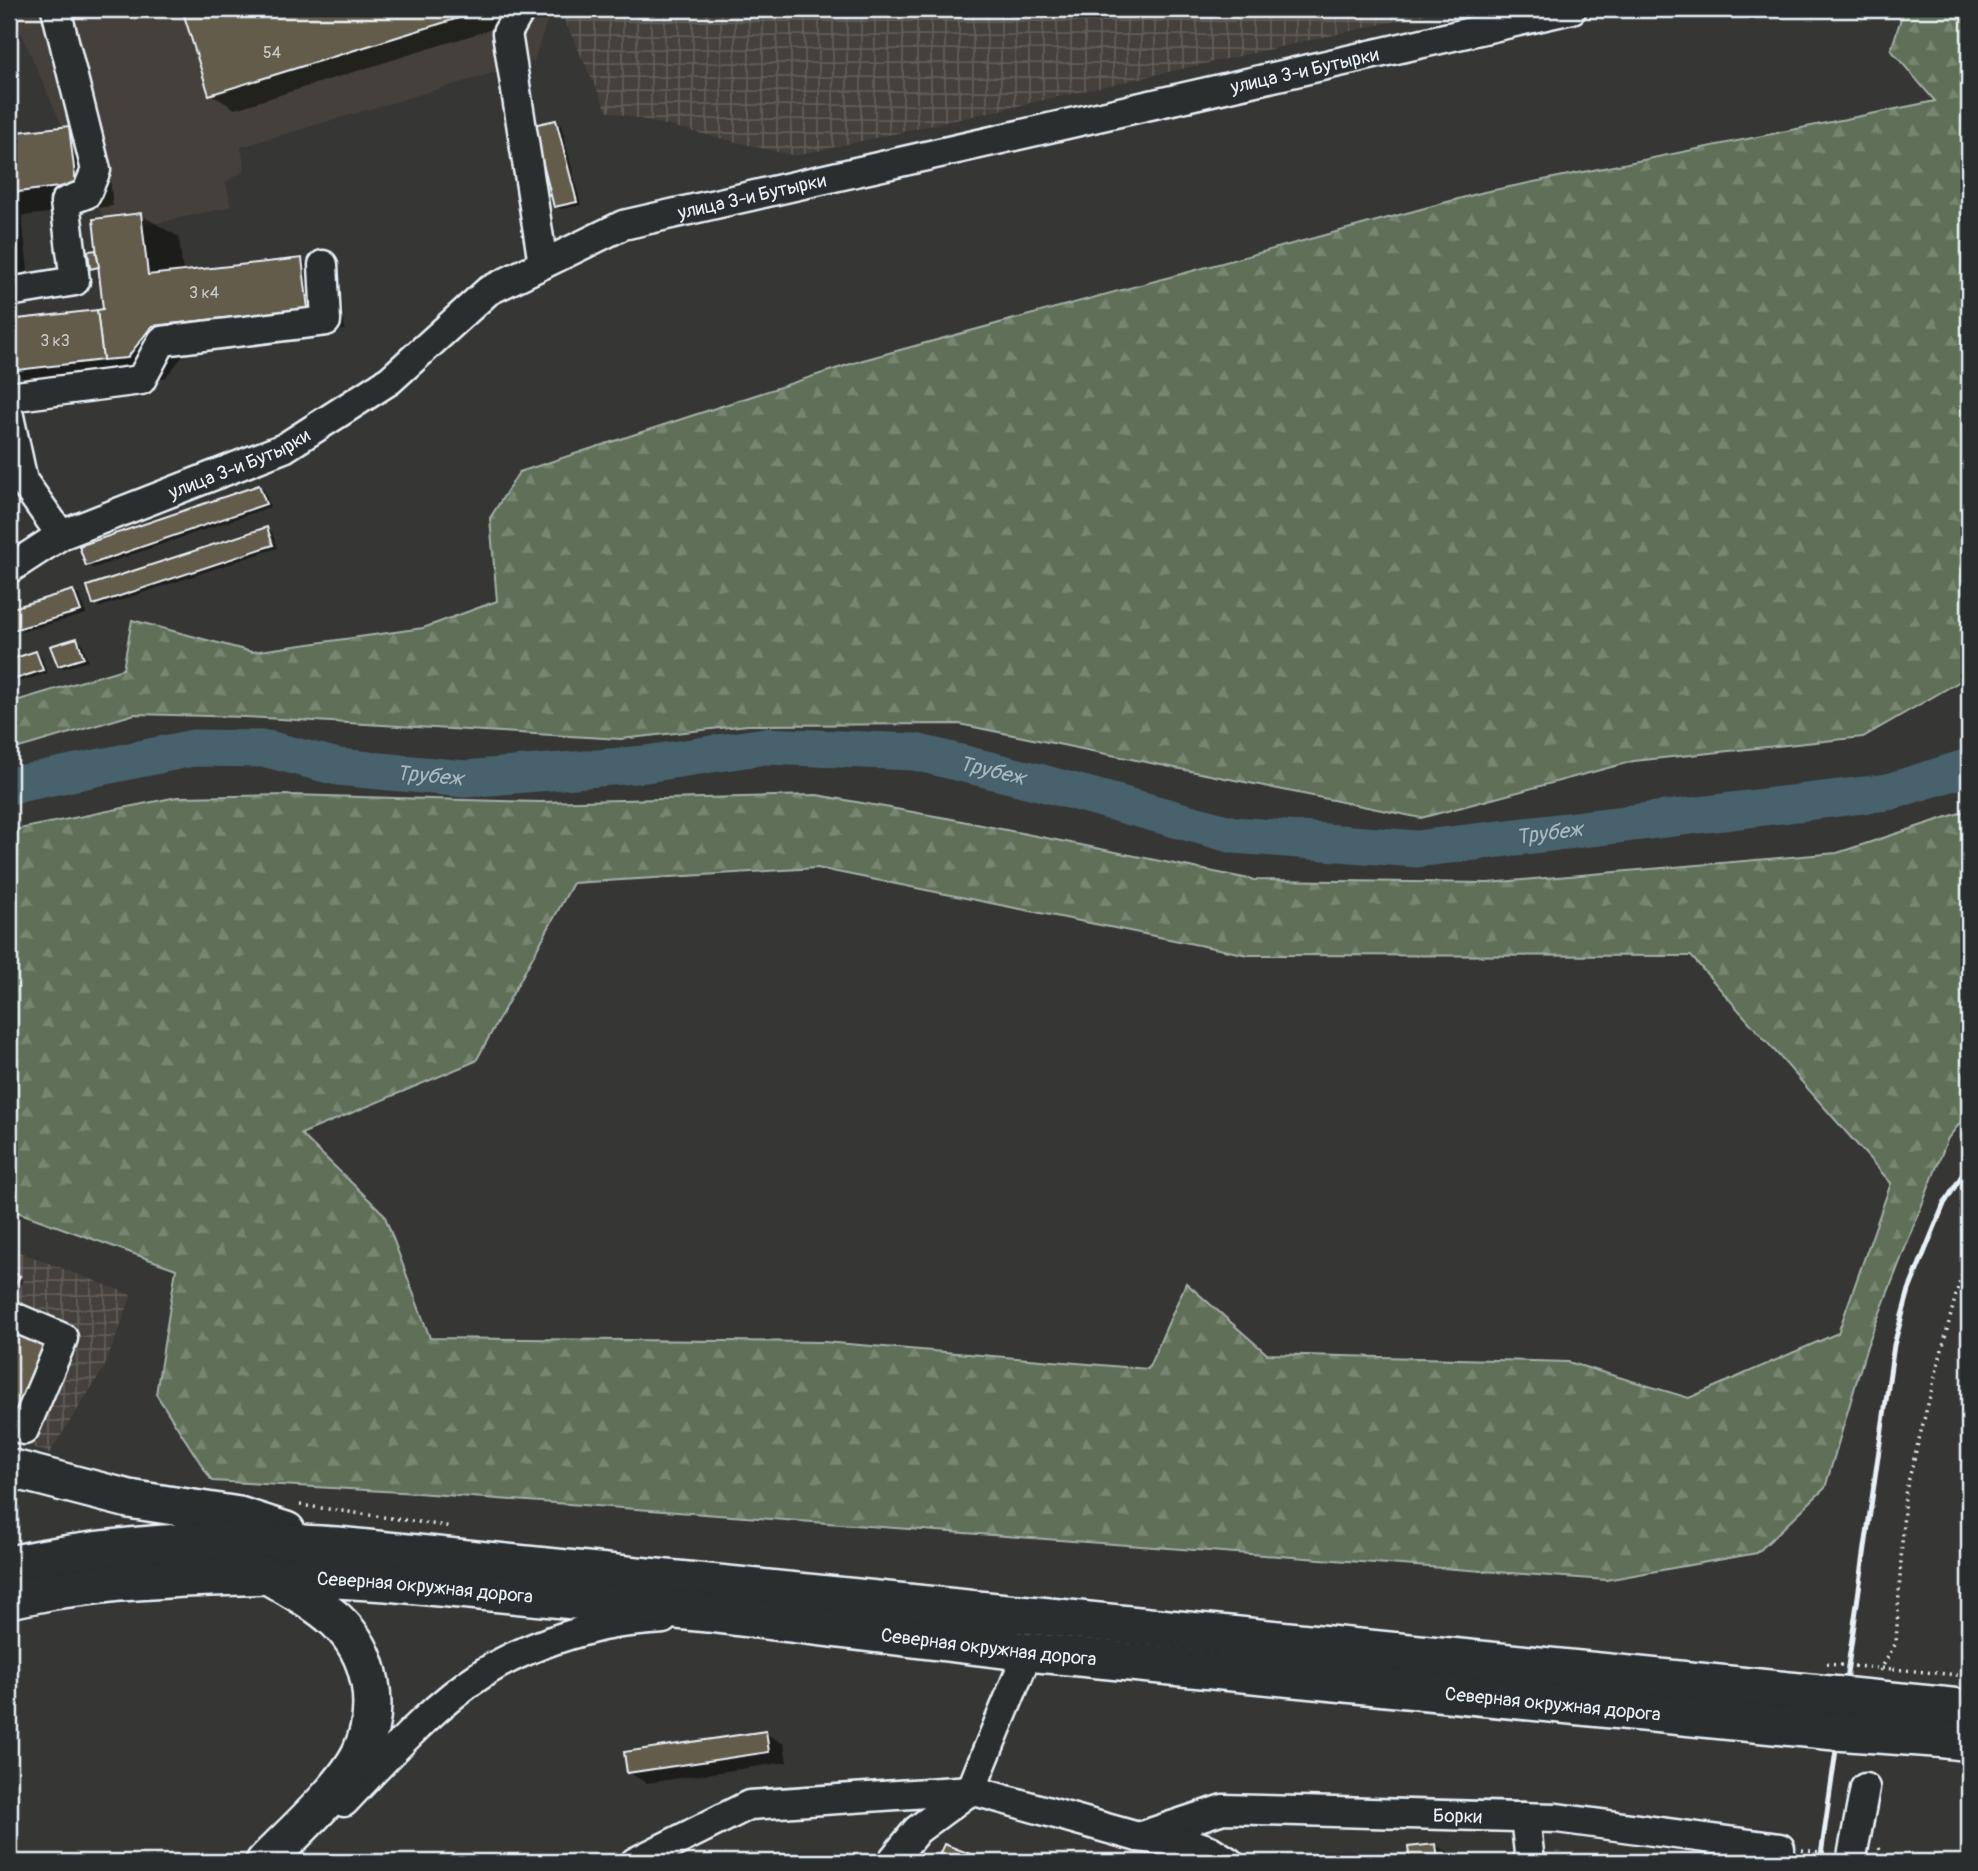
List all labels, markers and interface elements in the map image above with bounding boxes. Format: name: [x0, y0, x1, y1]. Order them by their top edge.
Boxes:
street label: улица 3-и Бутырки: [1227, 42, 1382, 100]
house number: 54: [263, 43, 281, 63]
street label: улица 3-и Бутырки: [674, 168, 829, 225]
house number: 3 к4: [189, 283, 219, 303]
house number: 3 к3: [40, 331, 70, 351]
street label: улица 3-и Бутырки: [164, 423, 315, 505]
water label: Трубеж: [956, 750, 1031, 793]
water label: Трубеж: [395, 760, 467, 793]
water label: Трубеж: [1515, 816, 1587, 851]
street label: Северная окружная дорога: [316, 1567, 534, 1609]
street label: Северная окружная дорога: [879, 1623, 1098, 1672]
street label: Северная окружная дорога: [1444, 1682, 1662, 1727]
street label: Борки: [1433, 1804, 1483, 1829]

